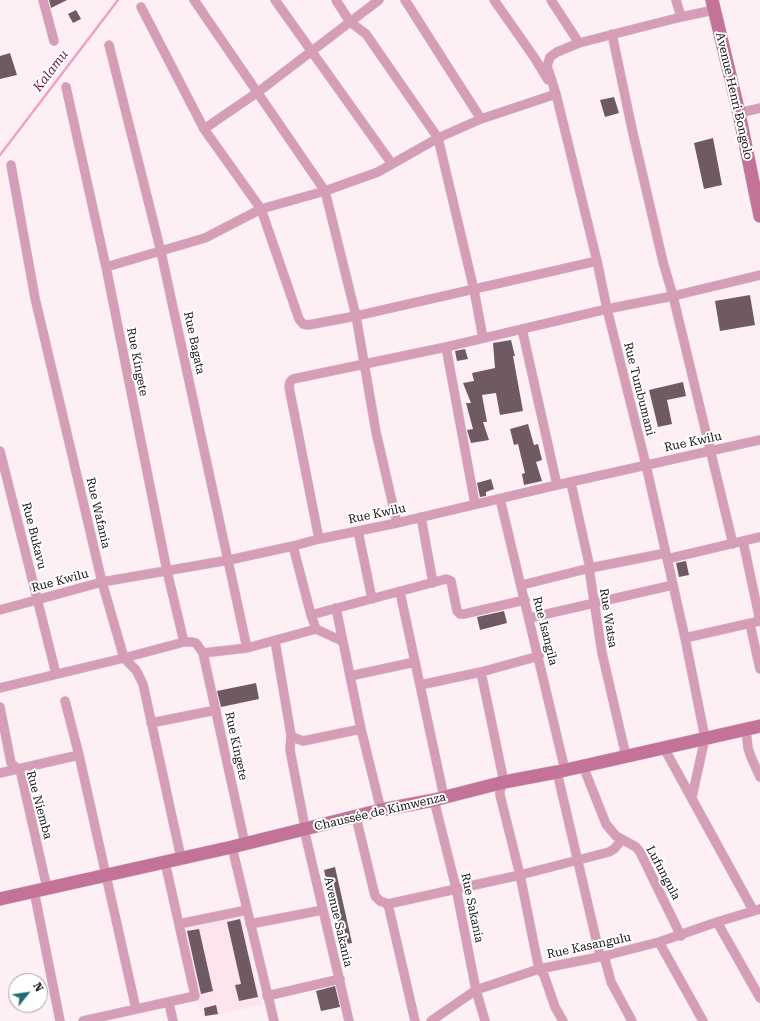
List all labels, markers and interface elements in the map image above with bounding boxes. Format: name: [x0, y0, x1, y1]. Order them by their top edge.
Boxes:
street label: Avenue Henri Bongolo: [712, 31, 756, 161]
water label: Kalamu: [30, 47, 72, 95]
street label: Rue Bagata: [180, 310, 208, 376]
street label: Rue Kingete: [123, 326, 151, 398]
street label: Rue Tumbumani: [620, 341, 658, 437]
street label: Rue Kwilu: [663, 429, 723, 455]
street label: Rue Wafania: [83, 476, 113, 550]
street label: Rue Bukavu: [19, 501, 49, 571]
street label: Rue Kwilu: [347, 501, 407, 527]
street label: Rue Kwilu: [30, 566, 90, 596]
street label: Rue Watsa: [596, 587, 620, 649]
street label: Rue Isangila: [529, 595, 561, 667]
street label: Rue Kingete: [222, 710, 250, 782]
street label: Rue Niemba: [23, 769, 55, 841]
street label: Chaussée de Kimwenza: [313, 790, 447, 834]
street label: Lufungula: [643, 843, 683, 903]
street label: Rue Sakania: [458, 872, 486, 944]
street label: Avenue Sakania: [321, 876, 355, 968]
street label: Rue Kasangulu: [546, 930, 632, 962]
north arrow: [8, 973, 48, 1013]
text: N: [30, 980, 46, 994]

